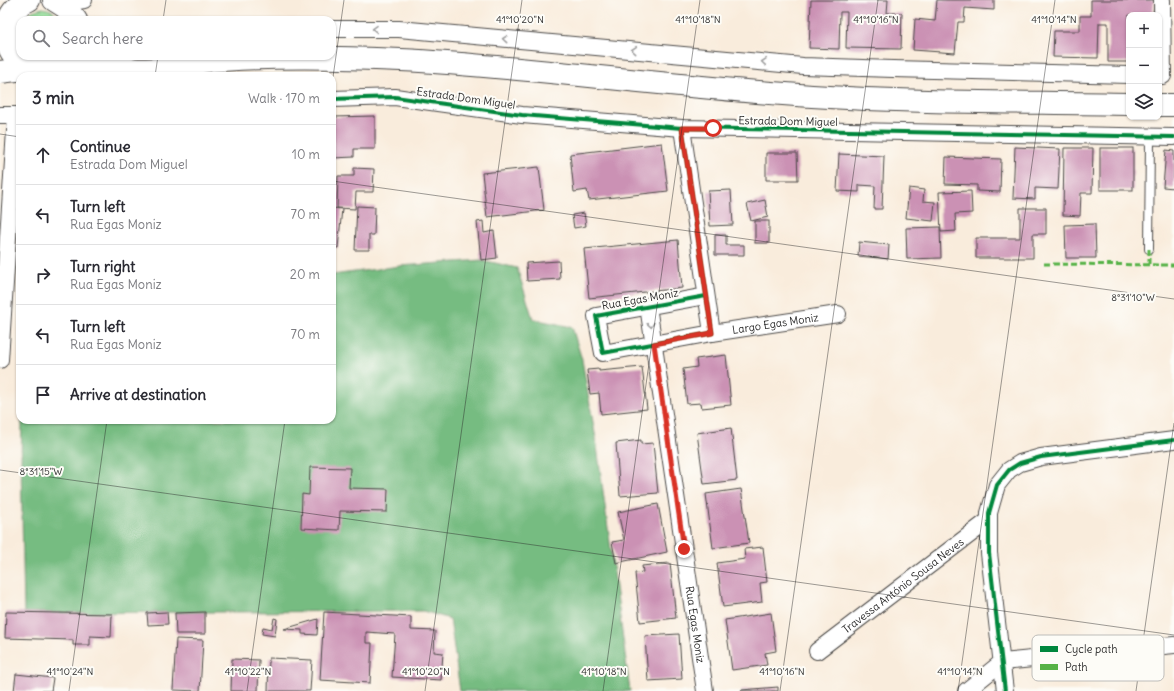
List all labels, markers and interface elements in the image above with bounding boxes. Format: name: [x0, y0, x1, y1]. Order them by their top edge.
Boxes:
map controls: [1126, 12, 1162, 120]
button: +: [1126, 12, 1162, 48]
text: 41°10'20"N: [496, 13, 544, 26]
text: 41°10'18"N: [675, 13, 721, 26]
text: 41°10'16"N: [853, 13, 899, 26]
text: 41°10'14"N: [1031, 13, 1077, 26]
search box: [16, 16, 336, 60]
one-way arrow: [372, 25, 378, 33]
icon: search: [30, 27, 52, 49]
text: Search here: [62, 29, 143, 48]
one-way arrow: [502, 35, 508, 44]
one-way arrow: [631, 46, 637, 55]
button: −: [1126, 48, 1162, 84]
one-way arrow: [761, 58, 767, 67]
street label: Estrada Dom Miguel: [416, 84, 516, 112]
button: layers: [1126, 84, 1162, 120]
text: 3 min: [32, 87, 74, 109]
text: Walk · 170 m: [248, 90, 320, 107]
street label: Estrada Dom Miguel: [738, 113, 838, 129]
route start: [704, 119, 722, 137]
text: Continue: [70, 137, 131, 156]
icon: ahead: [32, 144, 54, 166]
text: 10 m: [292, 146, 320, 163]
text: Estrada Dom Miguel: [70, 156, 188, 173]
text: Turn left: [70, 197, 125, 216]
icon: left: [32, 204, 54, 226]
text: 70 m: [291, 206, 320, 223]
text: Rua Egas Moniz: [70, 216, 162, 233]
text: Turn right: [70, 257, 135, 276]
icon: right: [32, 264, 54, 286]
text: 20 m: [290, 266, 320, 283]
text: Rua Egas Moniz: [70, 276, 162, 293]
street label: Rua Egas Moniz: [601, 285, 679, 313]
text: 8°31'10"W: [1111, 291, 1155, 304]
street label: Largo Egas Moniz: [731, 310, 819, 337]
text: Turn left: [70, 317, 125, 336]
one-way arrow: [646, 322, 655, 328]
icon: left: [32, 324, 54, 346]
text: 70 m: [291, 326, 320, 343]
text: Rua Egas Moniz: [70, 336, 162, 353]
icon: arrive: [32, 384, 54, 406]
text: Arrive at destination: [70, 385, 206, 404]
text: 8°31'15"W: [20, 465, 62, 478]
street label: Travessa António Sousa Neves: [839, 535, 967, 636]
route end: [675, 540, 693, 558]
street label: Rua Egas Moniz: [683, 585, 708, 664]
legend: [1032, 635, 1164, 681]
text: Cycle path: [1065, 642, 1118, 656]
text: Path: [1065, 660, 1088, 674]
text: 41°10'24"N: [47, 665, 93, 678]
text: 41°10'22"N: [225, 665, 271, 678]
text: 41°10'20"N: [402, 665, 450, 678]
text: 41°10'18"N: [581, 665, 627, 678]
text: 41°10'16"N: [759, 665, 805, 678]
text: 41°10'14"N: [937, 665, 983, 678]

